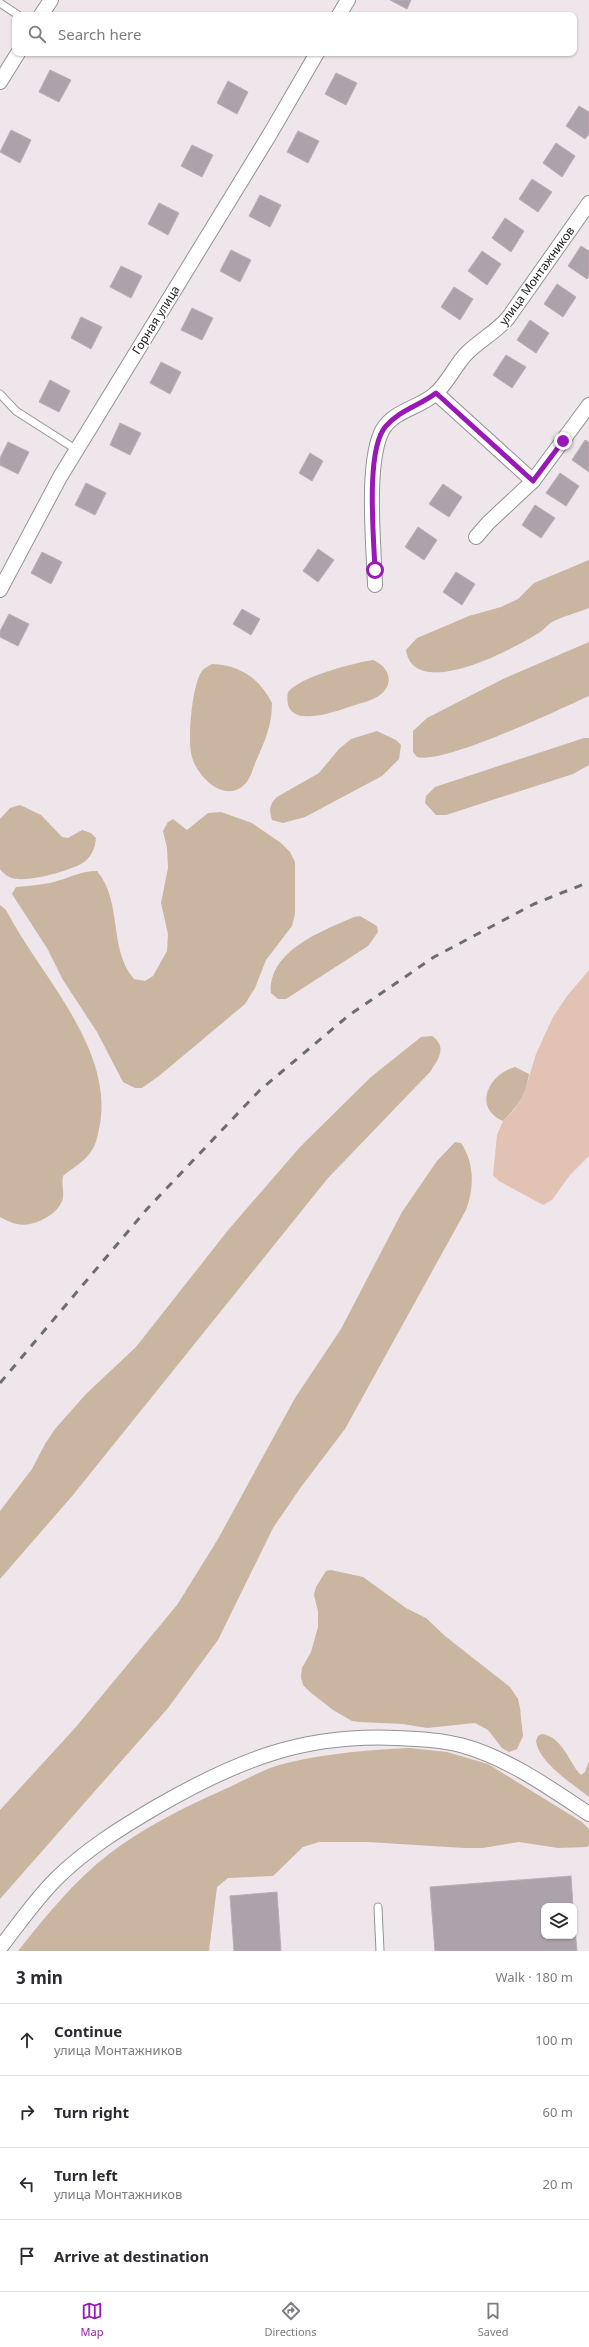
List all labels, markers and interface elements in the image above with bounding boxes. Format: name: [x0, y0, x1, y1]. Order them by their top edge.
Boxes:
search box: [12, 12, 577, 56]
icon: search: [26, 23, 48, 45]
text: Search here: [58, 24, 141, 44]
street label: улица Монтажников: [495, 223, 578, 329]
street label: Горная улица: [128, 282, 183, 357]
route end: [554, 432, 572, 450]
route start: [366, 561, 384, 579]
map controls: [541, 1903, 577, 1939]
button: layers: [541, 1903, 577, 1939]
text: 3 min: [16, 1966, 63, 1989]
text: Walk · 180 m: [495, 1968, 573, 1986]
text: Continue: [54, 2021, 122, 2041]
icon: ahead: [16, 2029, 38, 2051]
text: 100 m: [535, 2031, 573, 2049]
text: улица Монтажников: [54, 2041, 182, 2059]
icon: right: [16, 2101, 38, 2123]
text: Turn right: [54, 2102, 129, 2122]
text: 60 m: [543, 2103, 573, 2121]
text: Turn left: [54, 2165, 118, 2185]
icon: left: [16, 2173, 38, 2195]
text: 20 m: [543, 2175, 573, 2193]
text: улица Монтажников: [54, 2185, 182, 2203]
icon: arrive: [16, 2245, 38, 2267]
text: Arrive at destination: [54, 2246, 209, 2266]
tab: Map: [81, 2300, 103, 2339]
tab: Directions: [264, 2300, 317, 2339]
tab: Saved: [478, 2300, 508, 2339]

